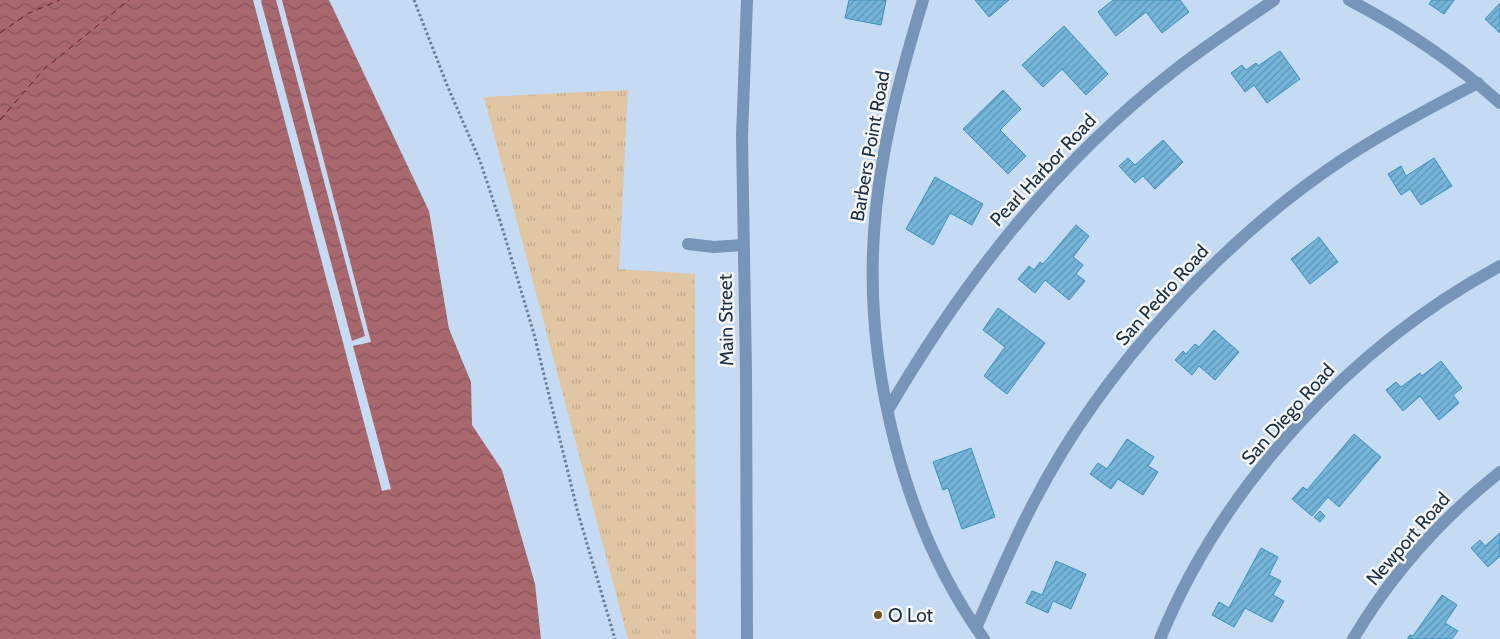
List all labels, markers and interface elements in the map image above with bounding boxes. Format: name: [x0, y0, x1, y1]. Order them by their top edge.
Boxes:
street label: Barbers Point Road: [845, 69, 895, 223]
street label: Pearl Harbor Road: [985, 109, 1101, 231]
street label: San Pedro Road: [1111, 240, 1213, 350]
street label: Main Street: [714, 273, 738, 366]
street label: San Diego Road: [1237, 359, 1339, 469]
street label: Newport Road: [1361, 488, 1455, 590]
place label: O Lot: [888, 604, 934, 627]
marker: O Lot: [872, 609, 884, 621]

